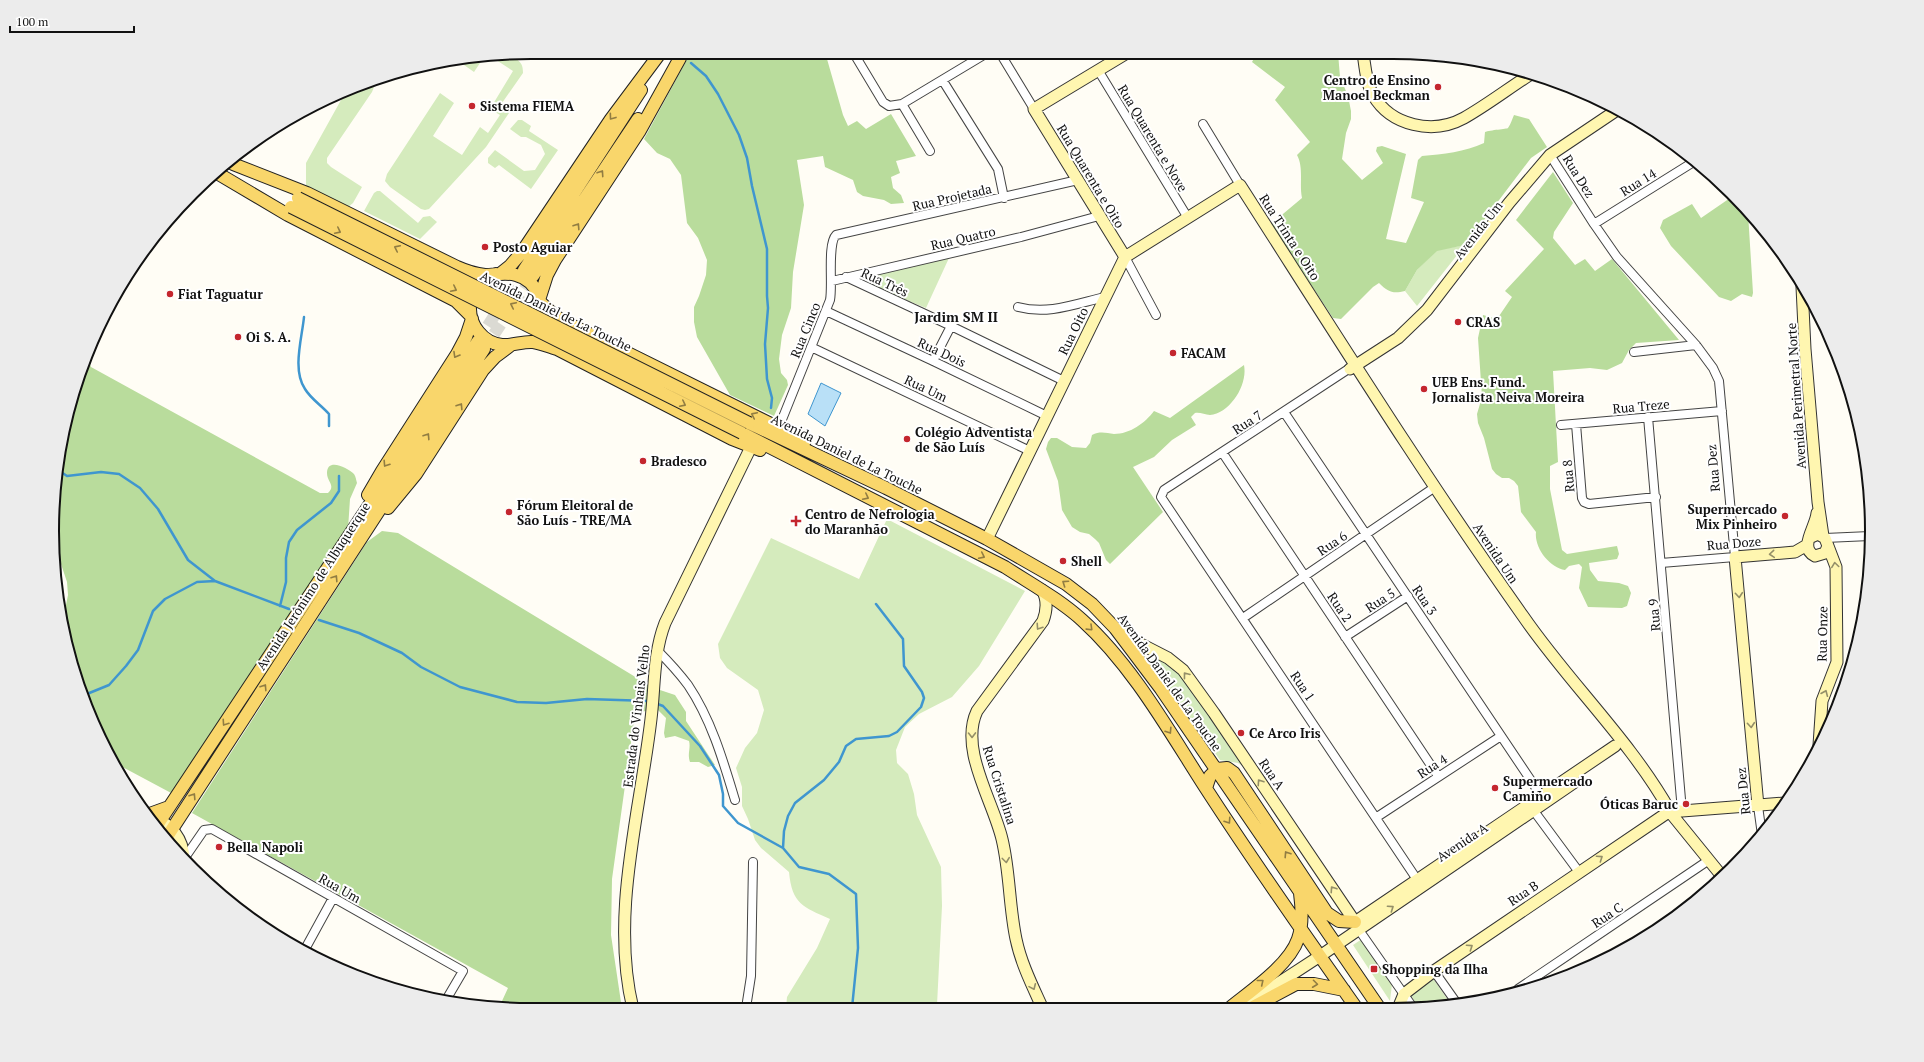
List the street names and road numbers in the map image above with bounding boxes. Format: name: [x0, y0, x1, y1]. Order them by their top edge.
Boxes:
street label: Rua Quarenta e Nove: [1114, 81, 1192, 195]
street label: Rua Quarenta e Oito: [1053, 121, 1129, 231]
street label: Rua Dez: [1559, 151, 1599, 201]
street label: Rua 14: [1617, 164, 1660, 200]
street label: Rua Projetada: [911, 179, 994, 215]
street label: Rua Trinta e Oito: [1255, 190, 1325, 284]
street label: Avenida Um: [1450, 197, 1506, 263]
street label: Rua Quatro: [929, 222, 997, 254]
street label: Rua Três: [858, 263, 912, 301]
street label: Avenida Daniel de La Touche: [477, 266, 635, 356]
street label: Rua Cinco: [786, 300, 824, 360]
street label: Rua Oito: [1054, 304, 1092, 358]
street label: Avenida Perimetral Norte: [1782, 322, 1810, 470]
street label: Rua Dois: [915, 333, 969, 371]
street label: Rua Um: [902, 370, 950, 406]
street label: Rua Treze: [1612, 395, 1670, 417]
street label: Rua 7: [1229, 406, 1266, 438]
street label: Avenida Daniel de La Touche: [768, 409, 926, 499]
street label: Rua Dez: [1702, 444, 1724, 492]
street label: Rua 8: [1558, 459, 1578, 493]
street label: Avenida Jerônimo de Albuquerque: [252, 498, 374, 674]
street label: Avenida Um: [1469, 519, 1523, 587]
street label: Rua 6: [1314, 526, 1351, 560]
street label: Rua Doze: [1706, 532, 1762, 554]
street label: Rua 3: [1408, 582, 1442, 619]
street label: Rua 5: [1362, 584, 1398, 616]
street label: Rua 2: [1323, 589, 1357, 625]
street label: Rua 9: [1644, 598, 1664, 632]
street label: Rua Onze: [1813, 606, 1831, 662]
street label: Avenida Daniel de La Touche: [1114, 609, 1226, 755]
street label: Estrada do Vinhais Velho: [618, 644, 654, 788]
street label: Rua 1: [1286, 668, 1320, 704]
street label: Rua Cristalina: [979, 743, 1021, 827]
street label: Rua 4: [1414, 750, 1451, 782]
street label: Rua A: [1255, 755, 1289, 793]
street label: Rua Dez: [1732, 766, 1754, 816]
street label: Avenida A: [1433, 818, 1491, 866]
street label: Rua Um: [316, 869, 364, 907]
street label: Rua B: [1504, 876, 1542, 910]
street label: Rua C: [1588, 898, 1626, 932]

